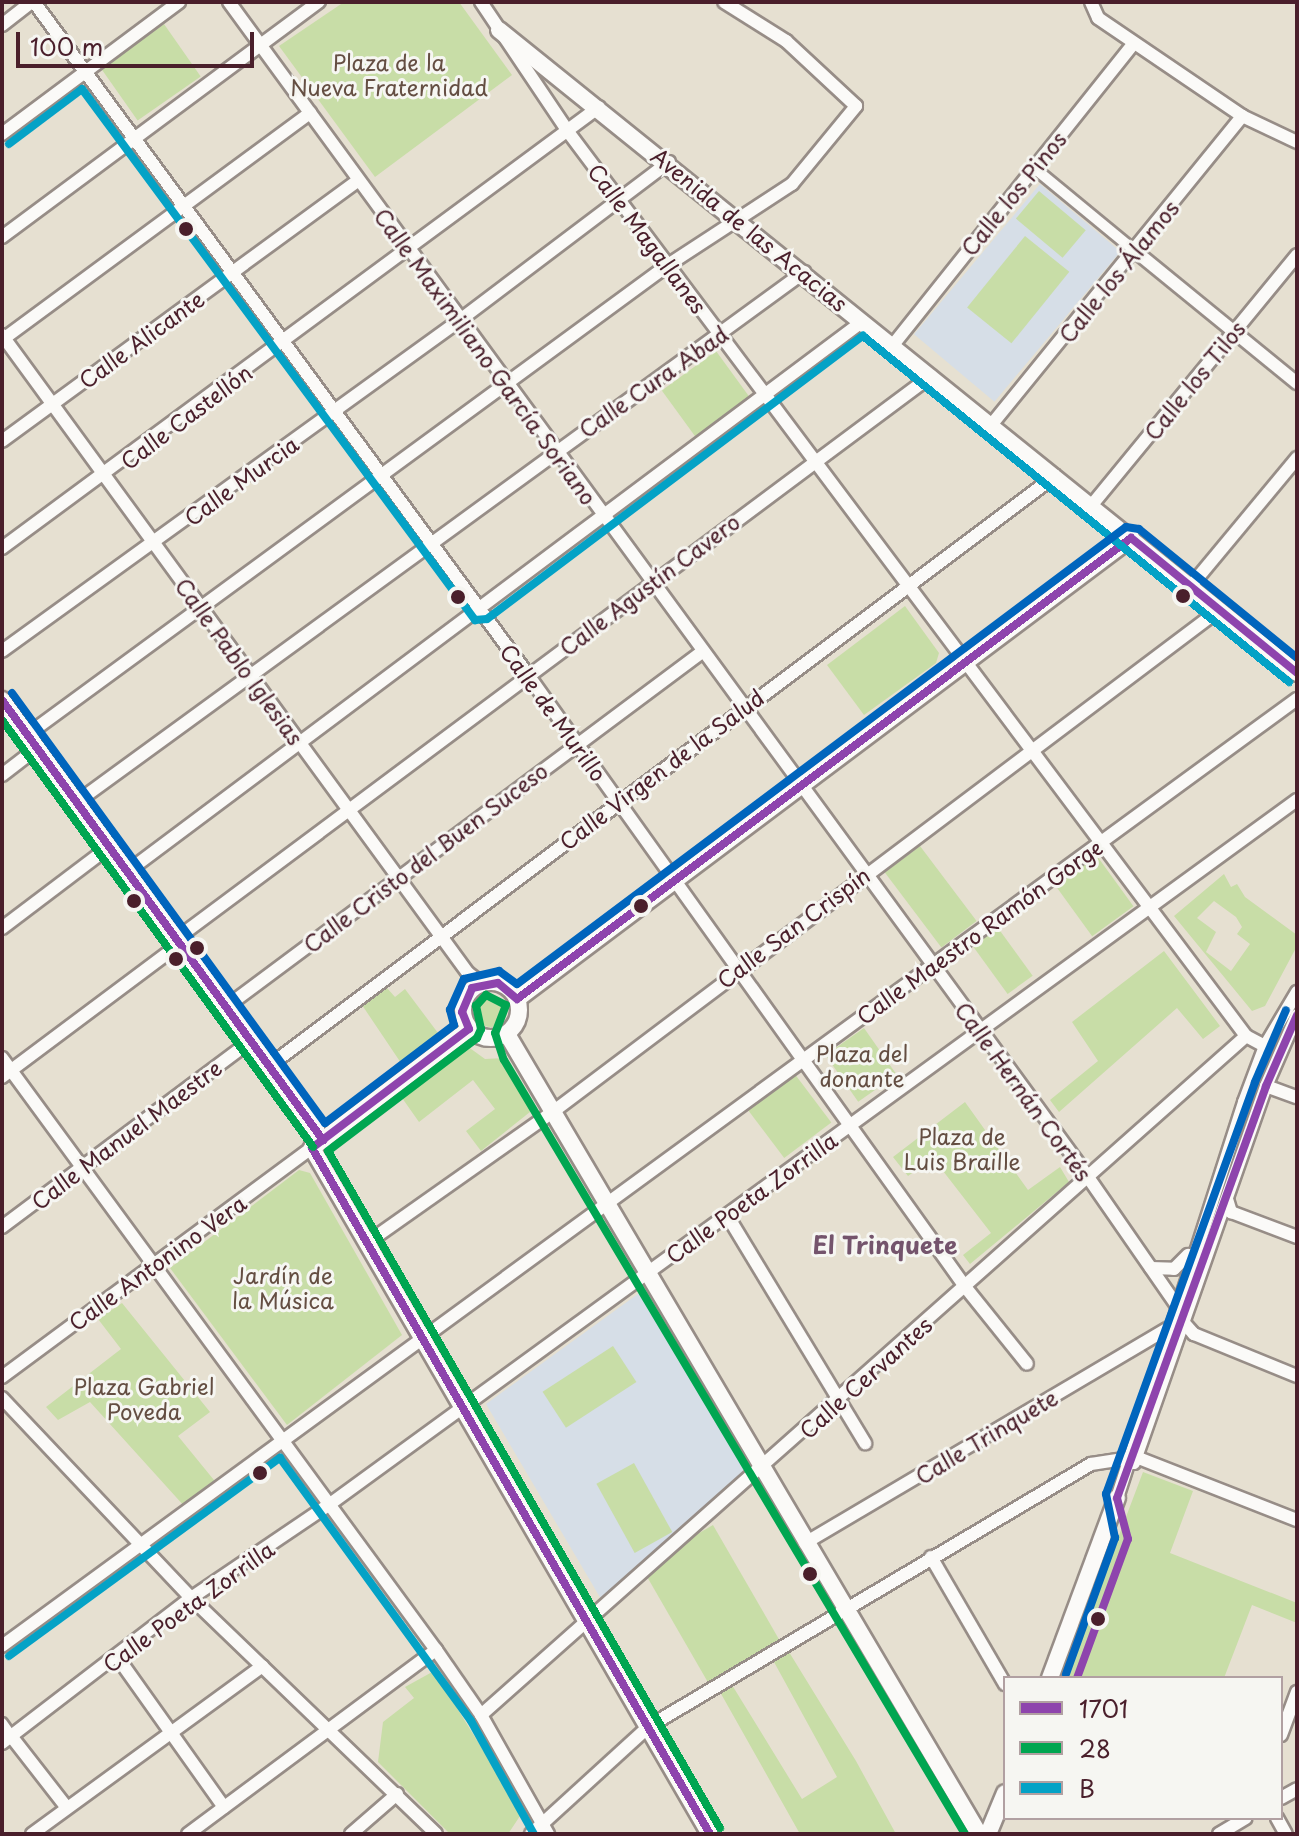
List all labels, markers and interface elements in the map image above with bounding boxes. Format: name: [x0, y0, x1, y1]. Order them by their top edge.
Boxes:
scale bar: [20, 16, 258, 66]
text: 100 m: [30, 28, 103, 64]
park label: Plaza de la Nueva Fraternidad: [290, 48, 488, 100]
street label: Calle los Pinos: [955, 126, 1071, 260]
street label: Avenida de las Acacias: [647, 142, 853, 316]
street label: Calle Magallanes: [583, 158, 713, 318]
street label: Calle los Álamos: [1053, 195, 1183, 347]
street label: Calle Maximiliano García Soriano: [370, 203, 602, 509]
unlabelled marker: [178, 221, 194, 237]
street label: Calle Alicante: [73, 285, 209, 393]
street label: Calle los Tilos: [1138, 315, 1250, 445]
street label: Calle Cura Abad: [573, 319, 733, 443]
street label: Calle Castellón: [114, 357, 258, 475]
street label: Calle Murcia: [178, 429, 304, 531]
street label: Calle Agustín Cavero: [553, 507, 745, 661]
street label: Calle Pablo Iglesias: [171, 573, 309, 749]
unlabelled marker: [1175, 588, 1191, 604]
unlabelled marker: [450, 589, 466, 605]
street label: Calle de Murillo: [495, 637, 613, 787]
street label: Calle Virgen de la Salud: [552, 682, 770, 856]
street label: Calle Cristo del Buen Suceso: [296, 756, 554, 958]
street label: Calle Maestro Ramón Gorge: [850, 832, 1108, 1030]
street label: Calle San Crispín: [712, 861, 874, 993]
unlabelled marker: [126, 893, 142, 909]
unlabelled marker: [633, 898, 649, 914]
unlabelled marker: [189, 940, 205, 956]
unlabelled marker: [168, 951, 184, 967]
street label: Calle Hernán Cortés: [949, 995, 1099, 1187]
park label: Plaza del donante: [815, 1039, 909, 1090]
street label: Calle Manuel Maestre: [25, 1053, 227, 1215]
park label: Plaza de Luis Braille: [903, 1122, 1021, 1174]
street label: Calle Poeta Zorrilla: [660, 1126, 842, 1268]
street label: Calle Antonino Vera: [63, 1188, 251, 1336]
district label: El Trinquete: [812, 1231, 958, 1259]
park label: Jardín de la Música: [232, 1261, 334, 1312]
street label: Calle Cervantes: [794, 1311, 936, 1443]
park label: Plaza Gabriel Poveda: [73, 1372, 215, 1424]
street label: Calle Trinquete: [910, 1383, 1062, 1489]
unlabelled marker: [252, 1465, 268, 1481]
street label: Calle Poeta Zorrilla: [97, 1535, 279, 1677]
unlabelled marker: [802, 1566, 818, 1582]
unlabelled marker: [1090, 1611, 1106, 1627]
legend: [1003, 1676, 1283, 1820]
text: 1701: [1079, 1690, 1128, 1726]
text: 28: [1079, 1730, 1111, 1766]
text: B: [1079, 1770, 1095, 1806]

